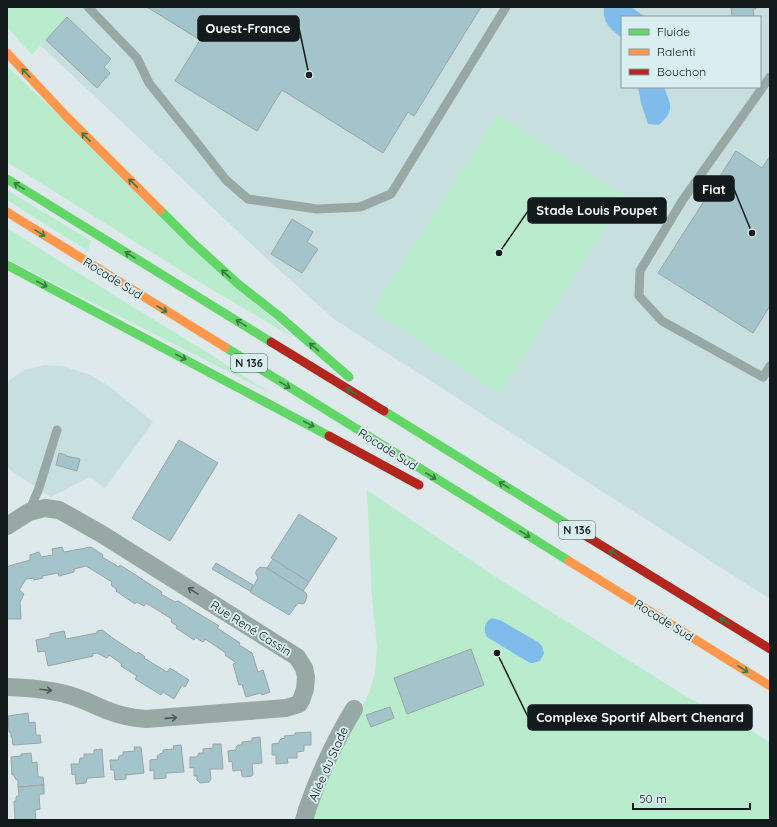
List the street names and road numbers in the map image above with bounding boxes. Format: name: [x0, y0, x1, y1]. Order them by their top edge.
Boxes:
street label: Rocade Sud: [81, 254, 145, 302]
road number: N 136: [231, 354, 267, 372]
street label: Rocade Sud: [356, 425, 420, 473]
road number: N 136: [559, 521, 595, 539]
street label: Rocade Sud: [632, 596, 696, 644]
street label: Rue René Cassin: [208, 597, 294, 659]
street label: Allée du Stade: [305, 724, 351, 803]

